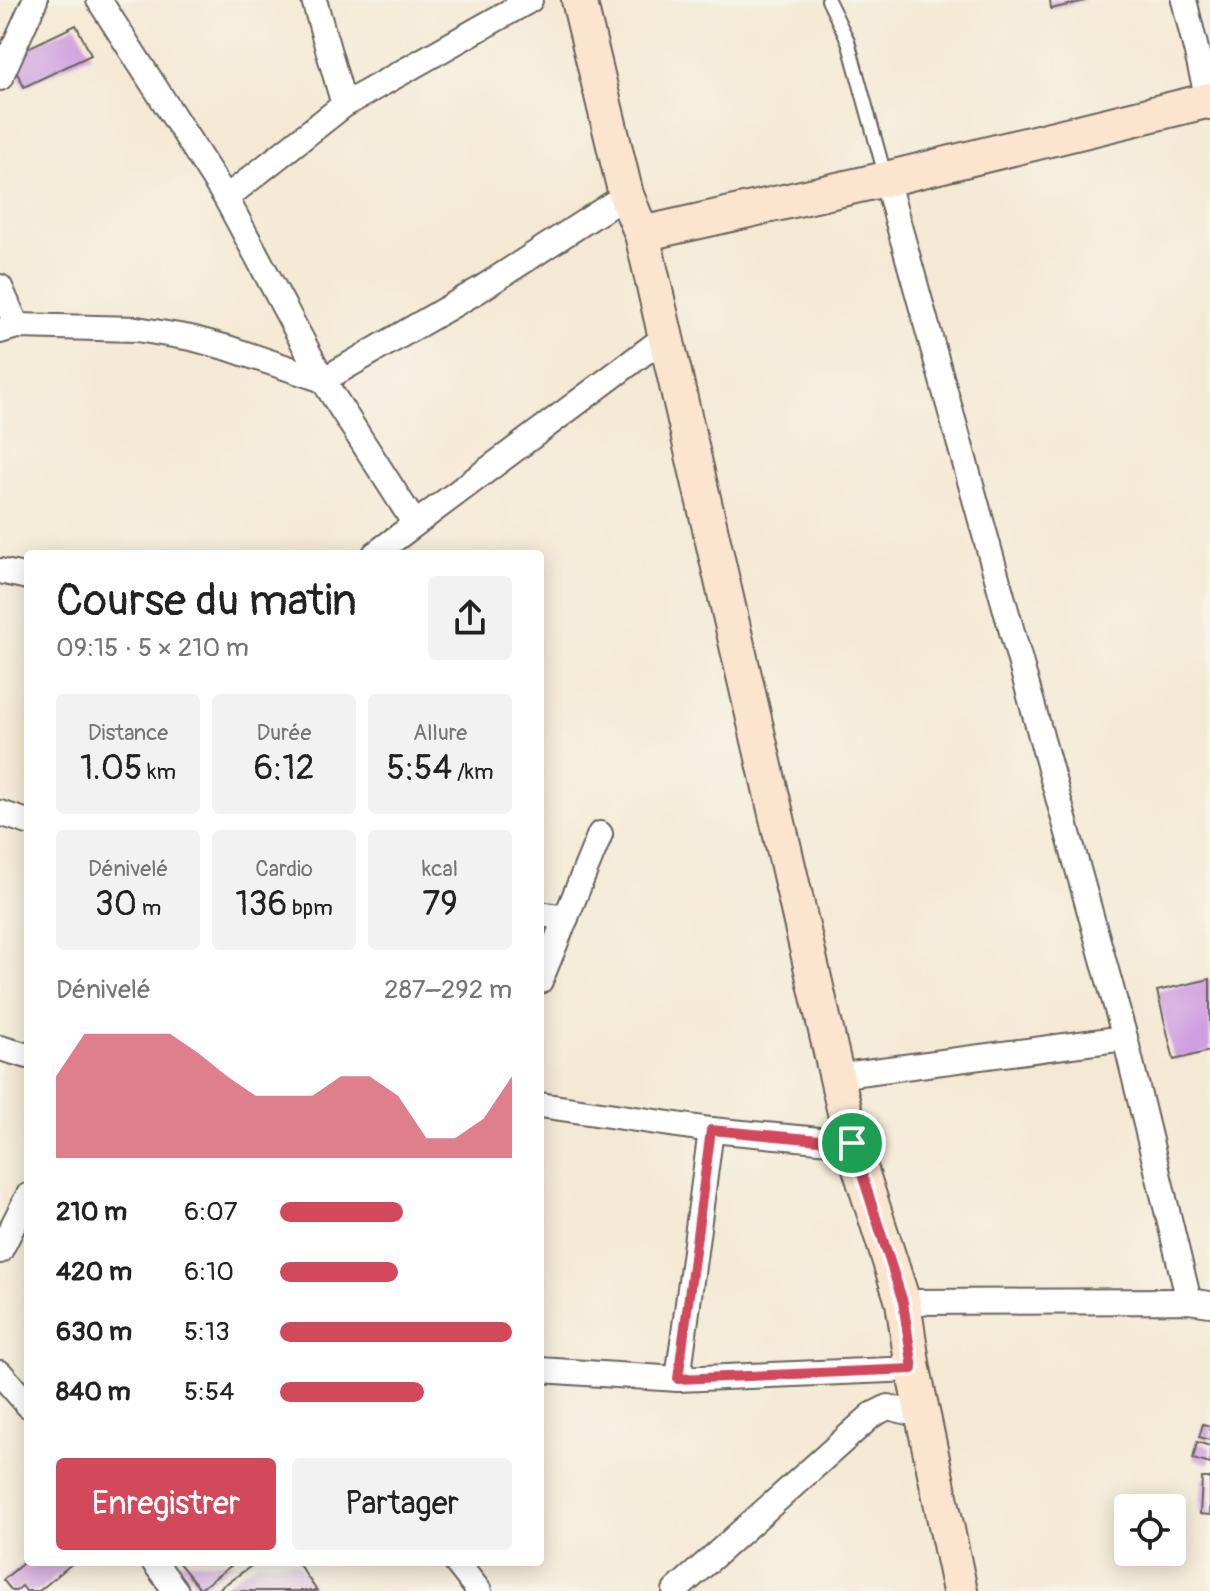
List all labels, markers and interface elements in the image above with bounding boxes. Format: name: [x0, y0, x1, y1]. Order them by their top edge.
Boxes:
text: Course du matin: [56, 574, 357, 629]
button: share: [428, 576, 512, 660]
text: 09:15 · 5 × 210 m: [56, 632, 249, 664]
text: Distance: [88, 719, 168, 747]
text: Durée: [257, 719, 311, 747]
text: Allure: [413, 719, 467, 747]
text: 1.05: [80, 747, 142, 790]
text: 6:12: [253, 747, 315, 790]
text: 5:54: [386, 747, 452, 790]
text: km: [142, 758, 176, 786]
text: /km: [452, 758, 494, 786]
text: Dénivelé: [88, 855, 168, 883]
text: Cardio: [255, 855, 313, 883]
text: kcal: [422, 855, 458, 883]
text: 30: [95, 883, 137, 926]
text: 136: [235, 883, 287, 926]
text: 79: [422, 883, 458, 926]
text: m: [137, 894, 161, 922]
text: bpm: [287, 894, 333, 922]
text: Dénivelé: [56, 974, 151, 1006]
text: 287–292 m: [384, 974, 512, 1006]
pin: [818, 1109, 886, 1177]
icon: arrive: [830, 1121, 874, 1165]
text: 210 m: [56, 1196, 127, 1228]
text: 6:07: [184, 1196, 238, 1228]
text: 420 m: [56, 1256, 132, 1288]
text: 6:10: [184, 1256, 234, 1288]
text: 630 m: [56, 1316, 132, 1348]
text: 5:13: [184, 1316, 230, 1348]
text: 840 m: [56, 1376, 131, 1408]
text: 5:54: [184, 1376, 234, 1408]
button: Enregistrer: [56, 1458, 276, 1550]
button: Partager: [292, 1458, 512, 1550]
map controls: [1114, 1494, 1186, 1566]
button: locate: [1114, 1494, 1186, 1566]

